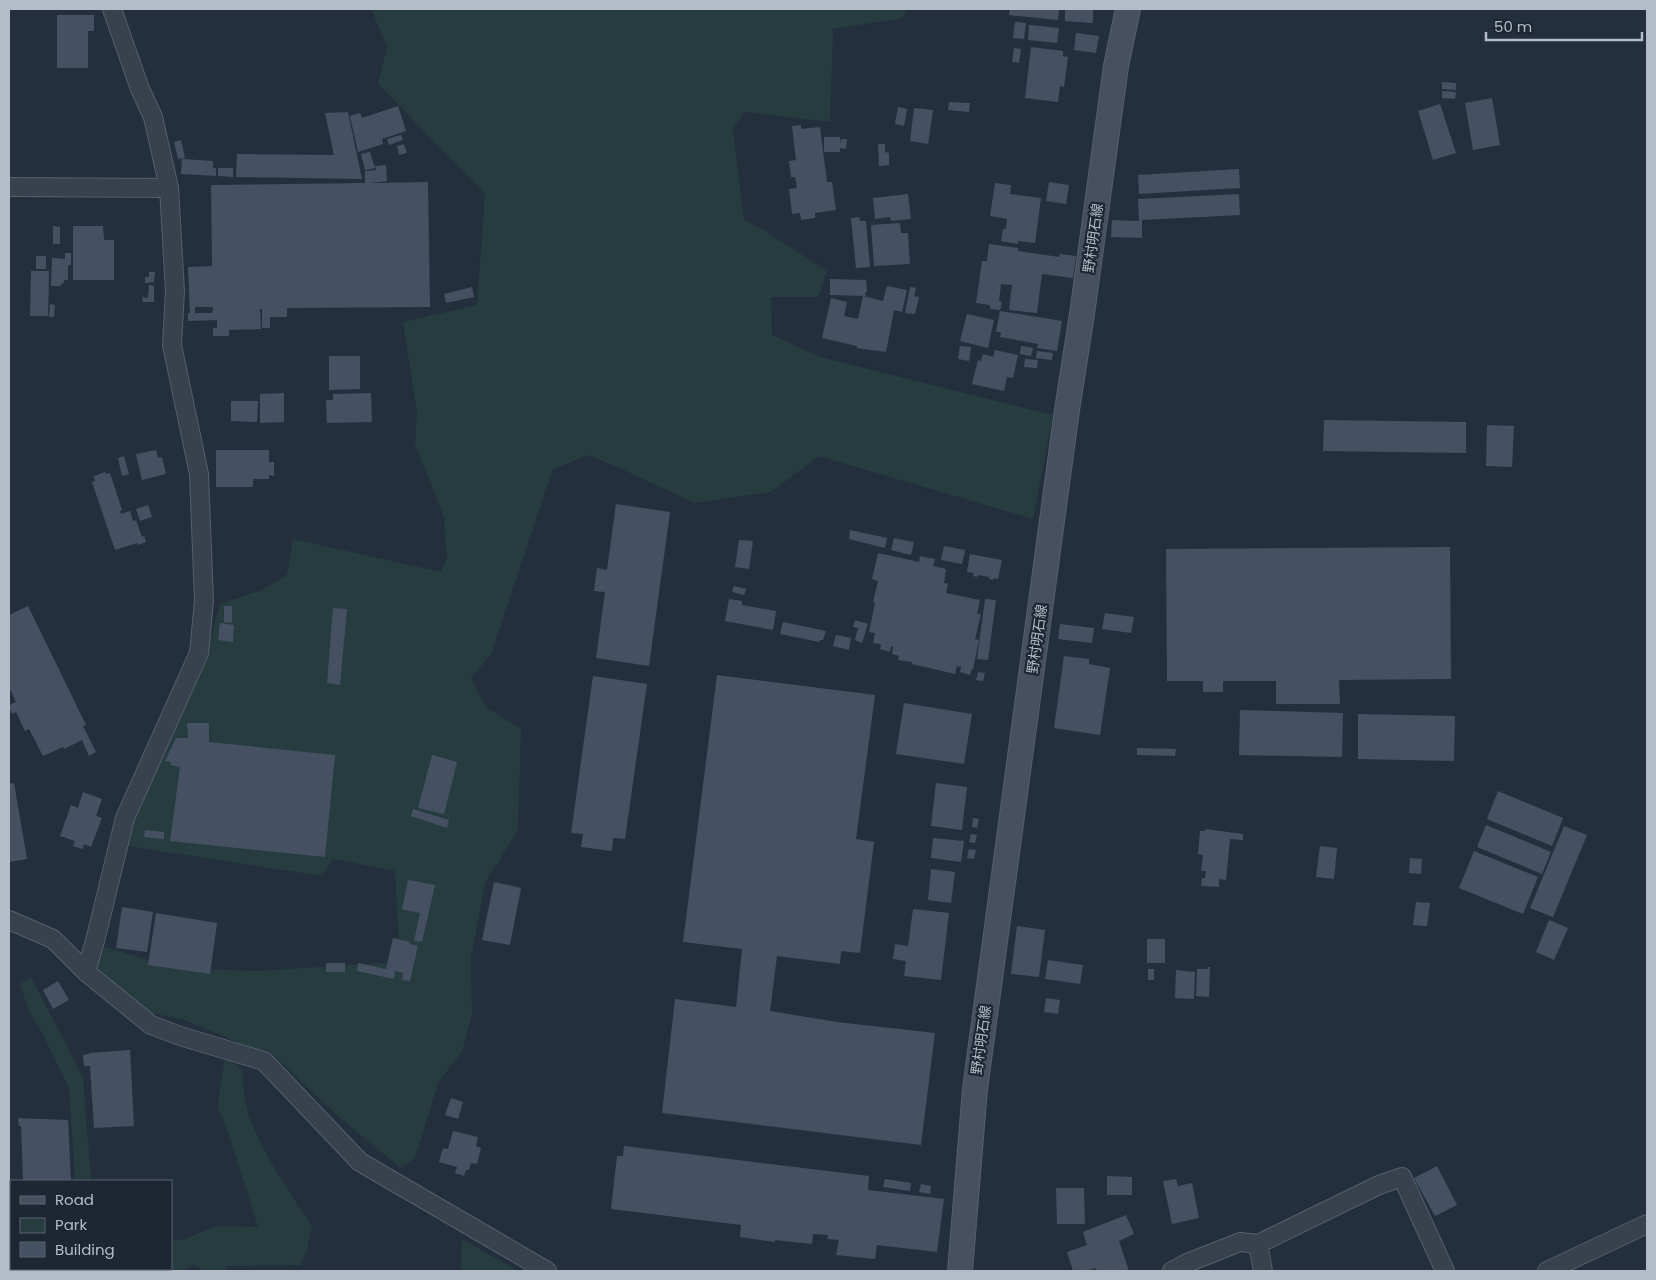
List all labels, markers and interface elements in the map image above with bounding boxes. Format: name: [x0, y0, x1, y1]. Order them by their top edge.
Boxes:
scale bar: [1486, 10, 1642, 42]
text: 50 m: [1494, 16, 1532, 37]
street label: 野村明石線: [1078, 202, 1108, 274]
street label: 野村明石線: [1022, 603, 1052, 675]
street label: 野村明石線: [966, 1004, 996, 1076]
legend: [10, 1180, 172, 1270]
text: Road: [55, 1189, 94, 1210]
text: Park: [55, 1214, 87, 1235]
text: Building: [55, 1239, 115, 1260]

